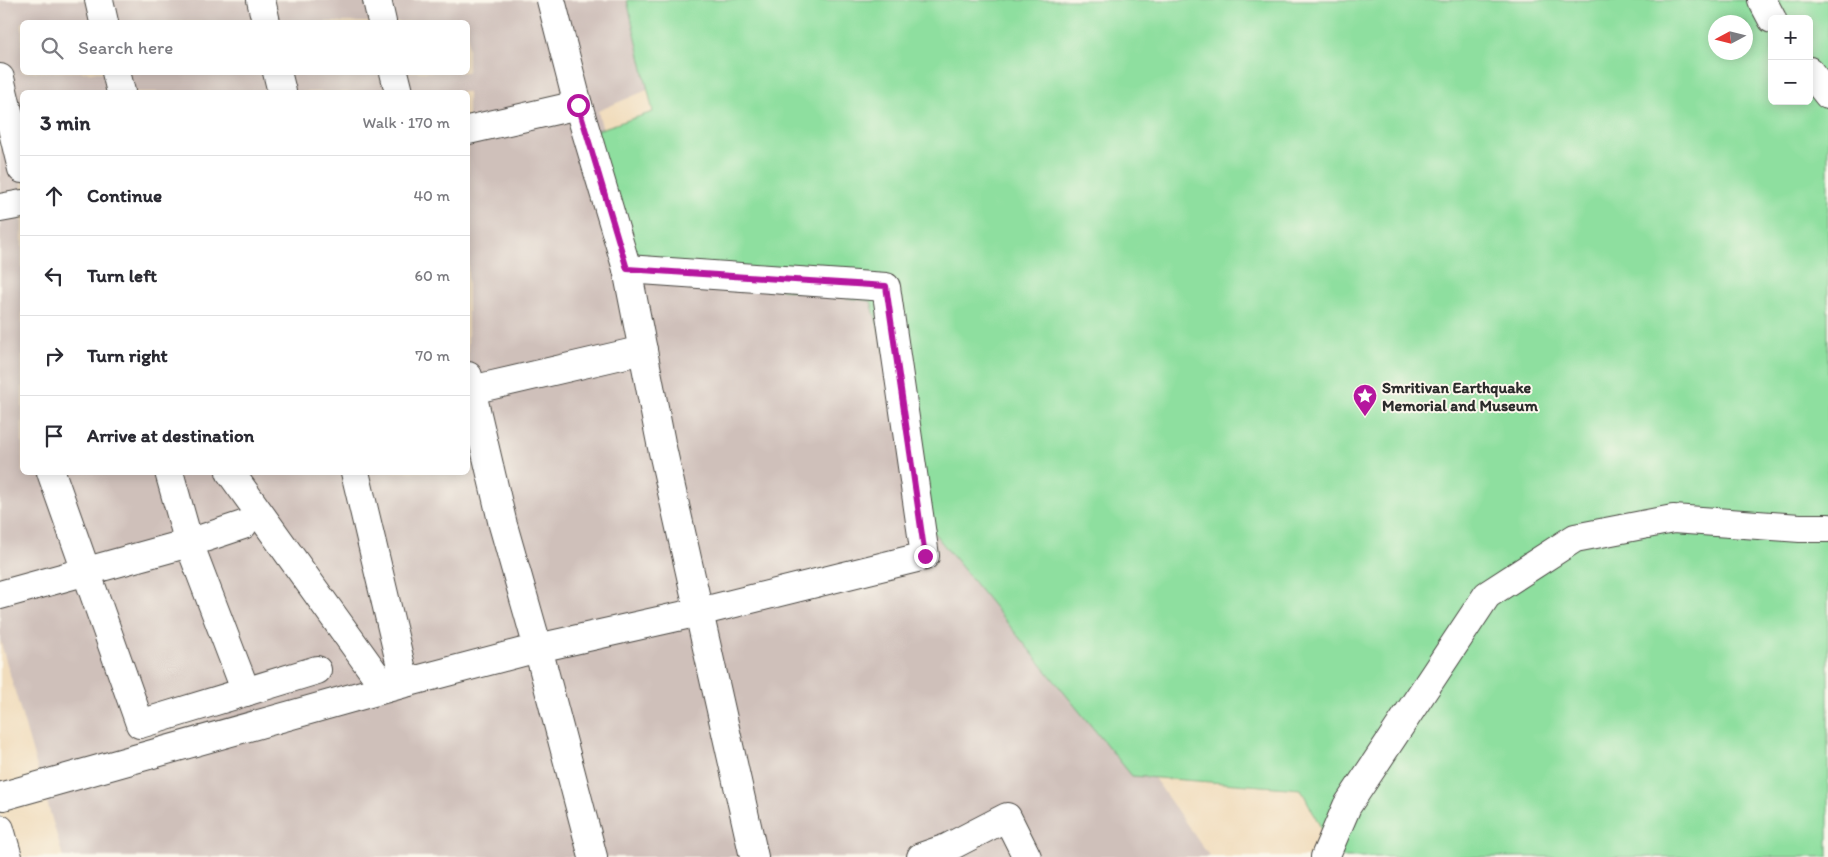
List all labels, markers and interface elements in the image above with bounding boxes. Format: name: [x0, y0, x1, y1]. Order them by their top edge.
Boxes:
north arrow: [1708, 15, 1753, 60]
map controls: [1768, 15, 1813, 105]
button: +: [1768, 15, 1813, 60]
search box: [20, 20, 470, 75]
icon: search: [38, 34, 66, 62]
text: Search here: [78, 36, 173, 59]
button: −: [1768, 60, 1813, 105]
route start: [567, 94, 590, 117]
text: 3 min: [40, 110, 90, 135]
text: Walk · 170 m: [363, 113, 450, 132]
icon: ahead: [40, 182, 68, 210]
text: Continue: [87, 184, 162, 207]
text: 40 m: [413, 186, 450, 205]
icon: left: [40, 262, 68, 290]
text: Turn left: [87, 264, 157, 287]
text: 60 m: [415, 266, 450, 285]
icon: right: [40, 342, 68, 370]
text: Turn right: [87, 344, 168, 367]
text: 70 m: [415, 346, 450, 365]
place label: Smritivan Earthquake Memorial and Museum: [1382, 378, 1538, 415]
place icon: Smritivan Earthquake Memorial and Museum: [1352, 383, 1378, 417]
icon: arrive: [40, 422, 68, 450]
text: Arrive at destination: [87, 424, 254, 447]
route end: [914, 545, 937, 568]

